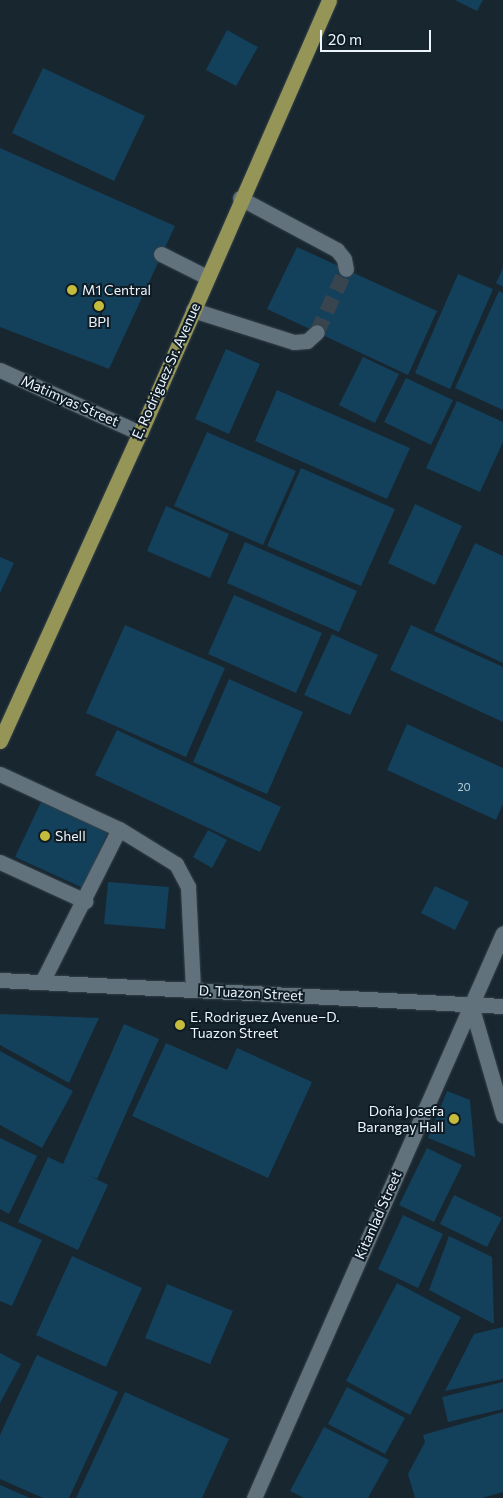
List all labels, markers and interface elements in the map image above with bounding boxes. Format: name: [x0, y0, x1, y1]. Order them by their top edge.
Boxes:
scale bar: [323, 20, 434, 52]
text: 20 m: [328, 30, 362, 48]
place label: M1 Central: [82, 282, 151, 298]
marker: M1 Central: [66, 284, 78, 296]
marker: BPI: [93, 300, 105, 312]
street label: E. Rodriguez Sr. Avenue: [128, 300, 204, 442]
place label: BPI: [88, 314, 110, 330]
street label: Matimyas Street: [19, 372, 121, 430]
house number: 20: [457, 780, 471, 794]
place label: Shell: [55, 828, 86, 844]
marker: Shell: [39, 830, 51, 842]
street label: D. Tuazon Street: [198, 982, 304, 1004]
place label: E. Rodriguez Avenue–D. Tuazon Street: [190, 1009, 339, 1042]
marker: E. Rodriguez Avenue–D. Tuazon Street: [174, 1019, 186, 1031]
place label: Doña Josefa Barangay Hall: [357, 1103, 444, 1136]
marker: Doña Josefa Barangay Hall: [448, 1113, 460, 1125]
street label: Kitanlad Street: [351, 1168, 405, 1262]

